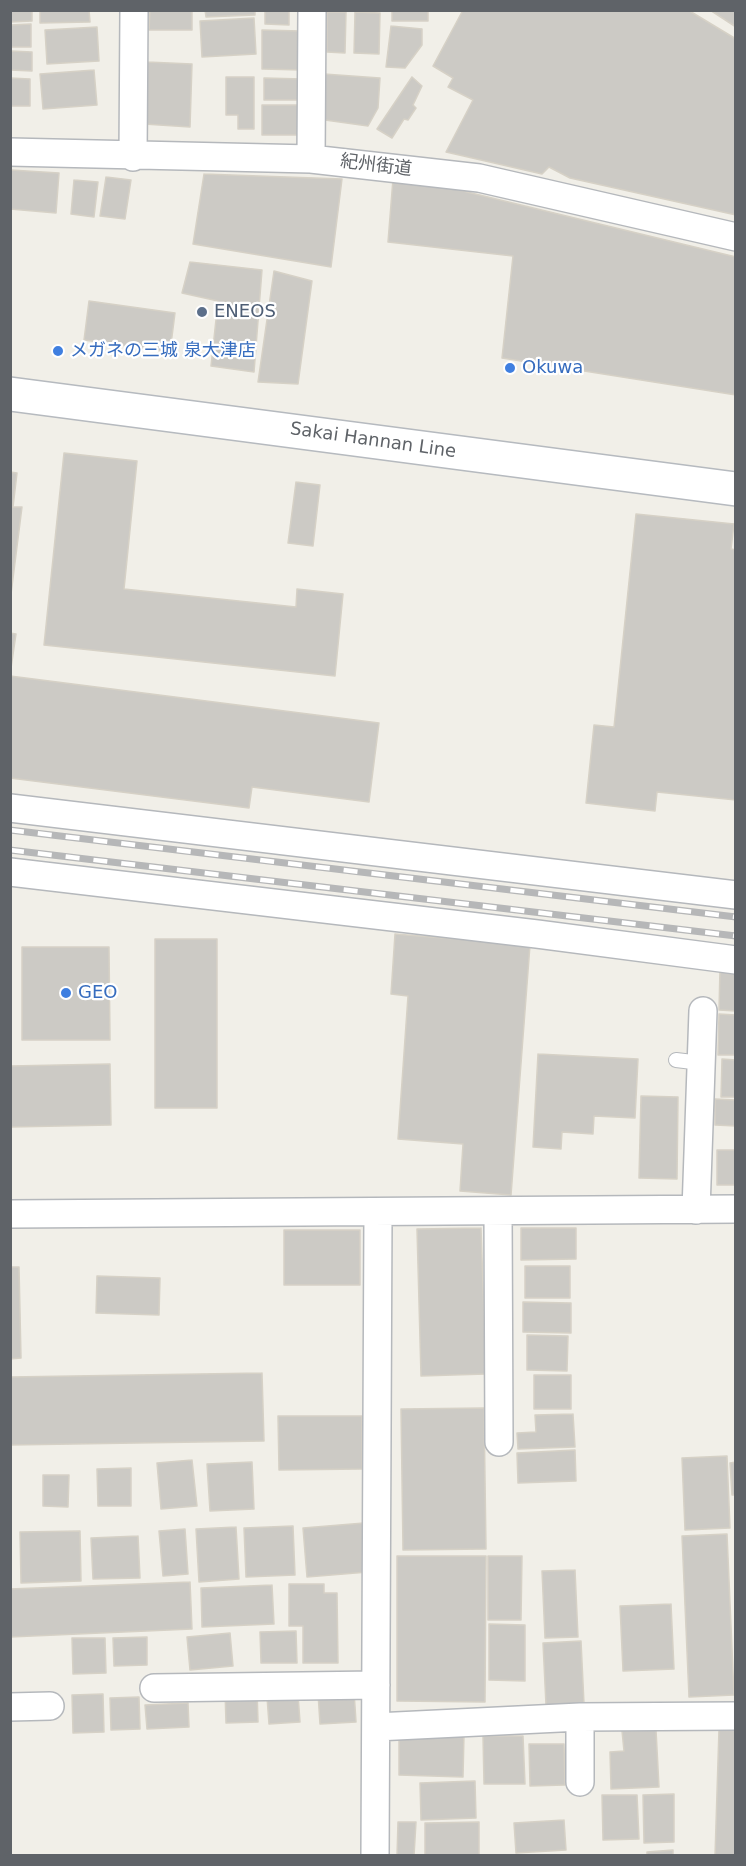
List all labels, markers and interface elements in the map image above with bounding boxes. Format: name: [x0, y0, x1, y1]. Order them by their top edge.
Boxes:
street label: 紀州街道: [339, 151, 413, 181]
place label: ENEOS: [214, 301, 276, 323]
marker: ENEOS: [195, 305, 209, 319]
place label: メガネの三城 泉大津店: [70, 340, 256, 362]
marker: メガネの三城 泉大津店: [51, 344, 65, 358]
place label: Okuwa: [522, 357, 583, 379]
marker: Okuwa: [503, 361, 517, 375]
street label: Sakai Hannan Line: [289, 419, 457, 463]
place label: GEO: [78, 982, 117, 1004]
marker: GEO: [59, 986, 73, 1000]

